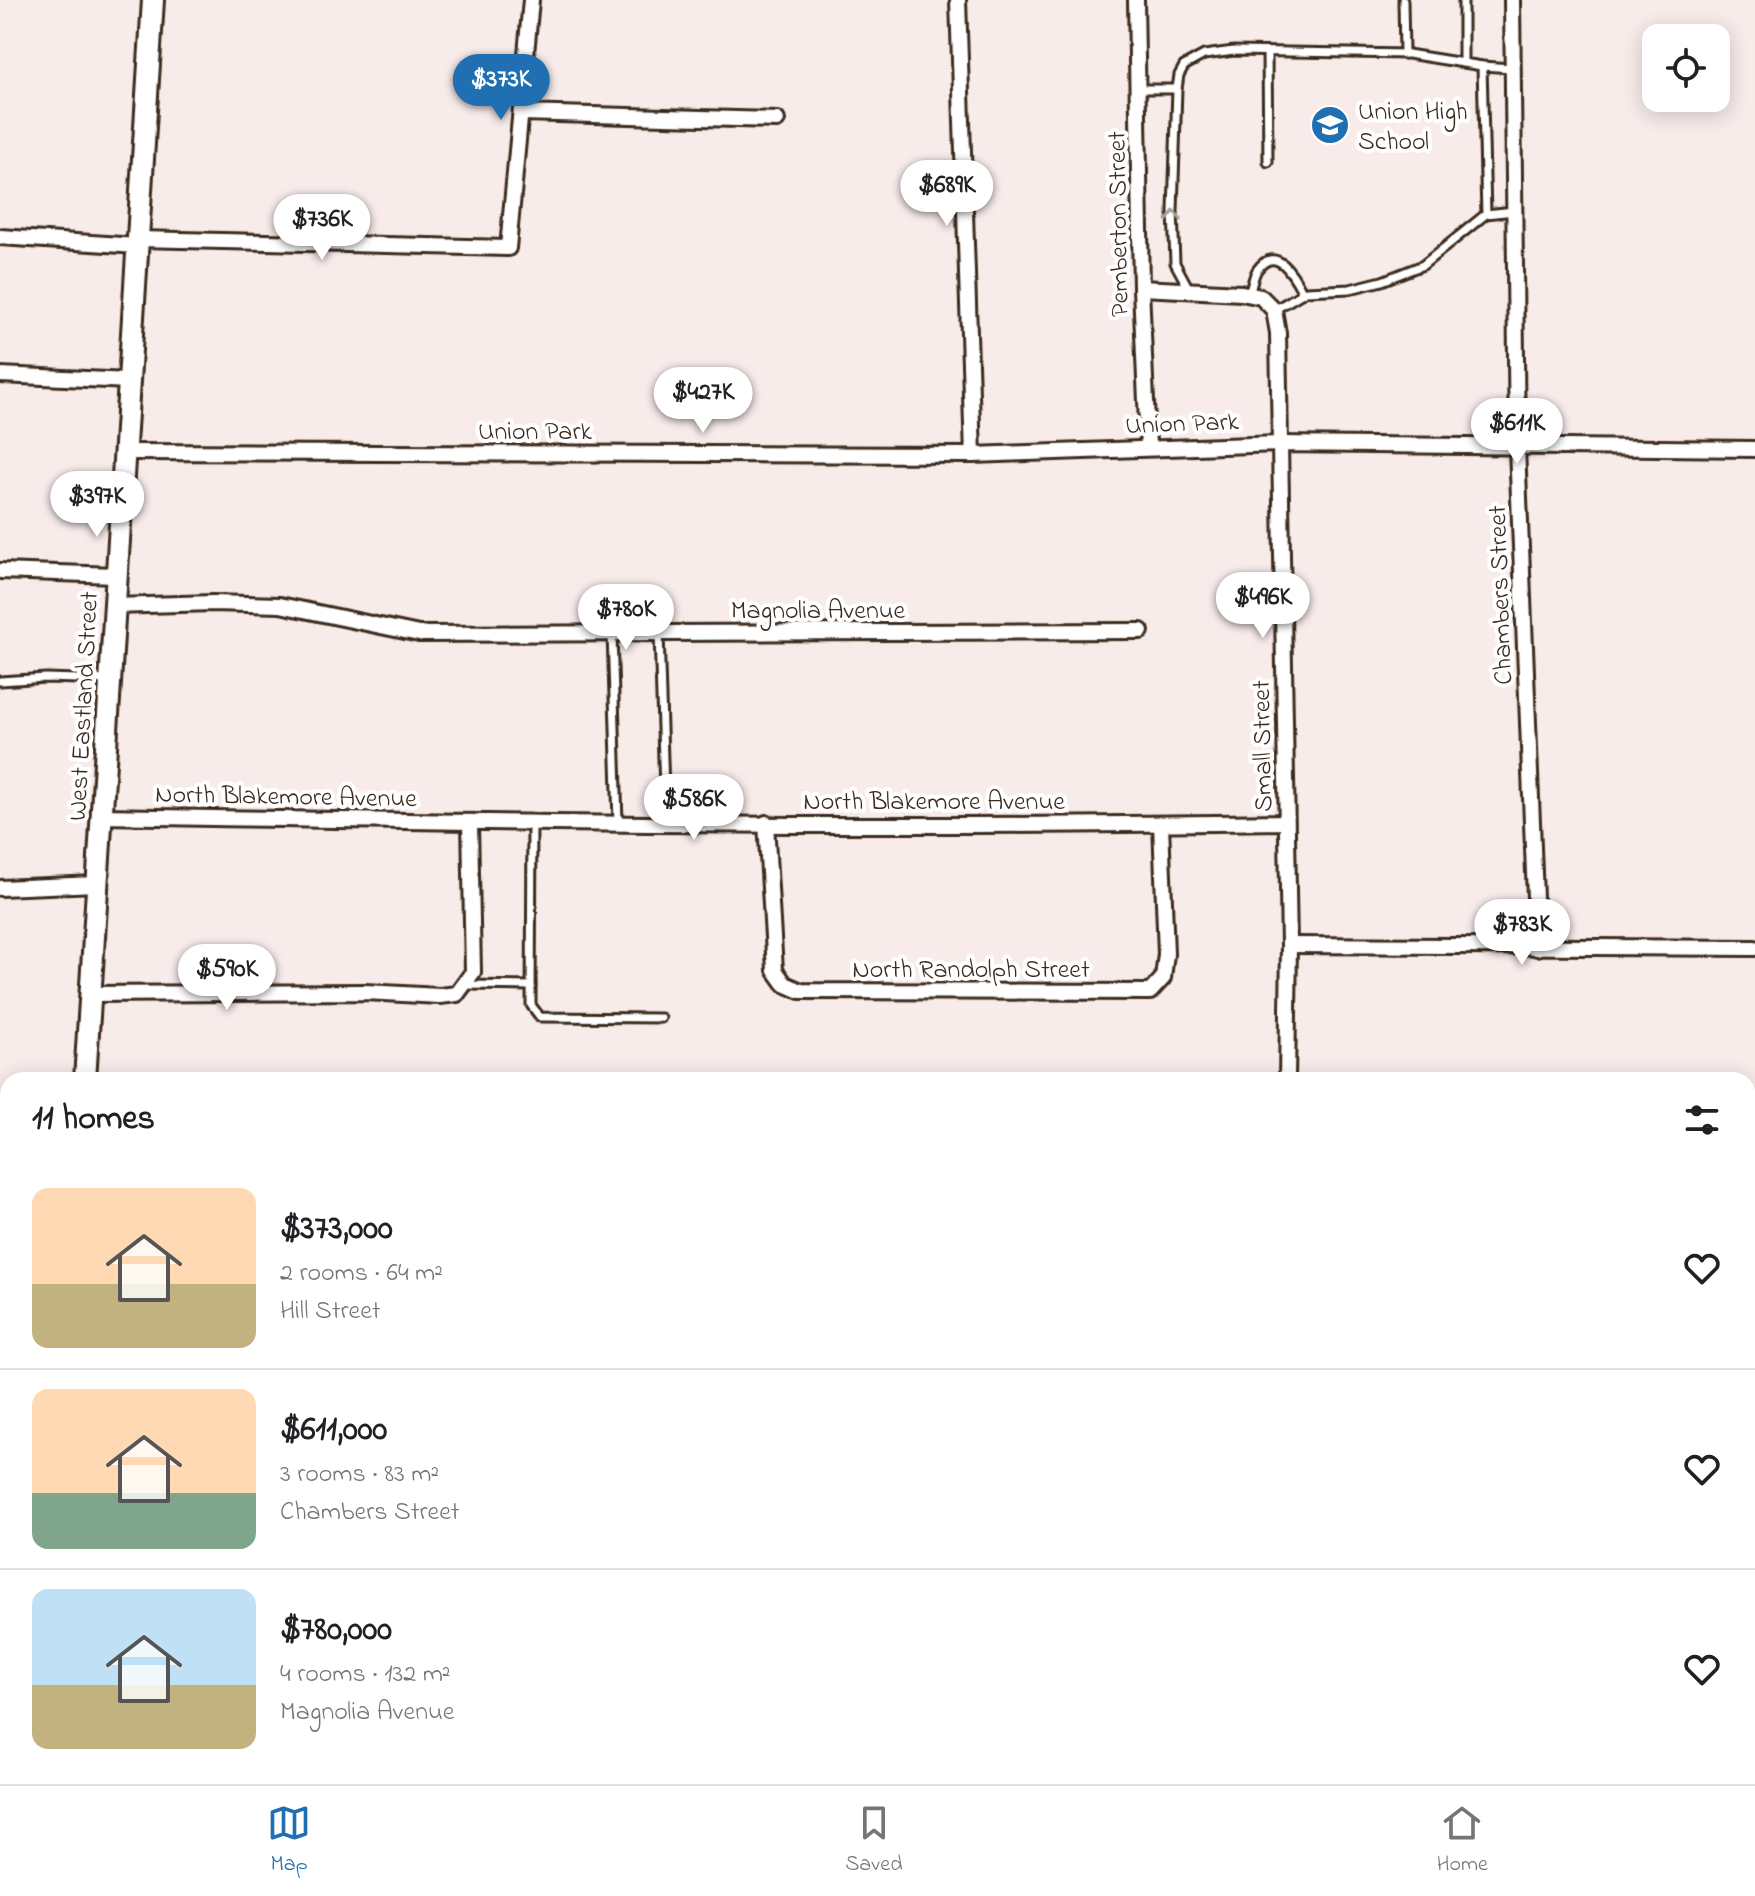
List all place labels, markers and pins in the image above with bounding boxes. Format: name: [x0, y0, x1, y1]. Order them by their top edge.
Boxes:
pin: $373K: [445, 54, 557, 122]
place label: Union High School: [1358, 94, 1468, 162]
school or university icon: Union High School: [1309, 104, 1351, 146]
pin: $689K: [891, 160, 1003, 228]
pin: $736K: [266, 194, 378, 262]
pin: $427K: [647, 367, 759, 435]
pin: $611K: [1461, 398, 1573, 466]
pin: $397K: [41, 471, 153, 539]
pin: $496K: [1207, 572, 1319, 640]
pin: $780K: [570, 584, 682, 652]
pin: $586K: [638, 774, 750, 842]
pin: $783K: [1466, 899, 1578, 967]
pin: $590K: [171, 944, 283, 1012]

